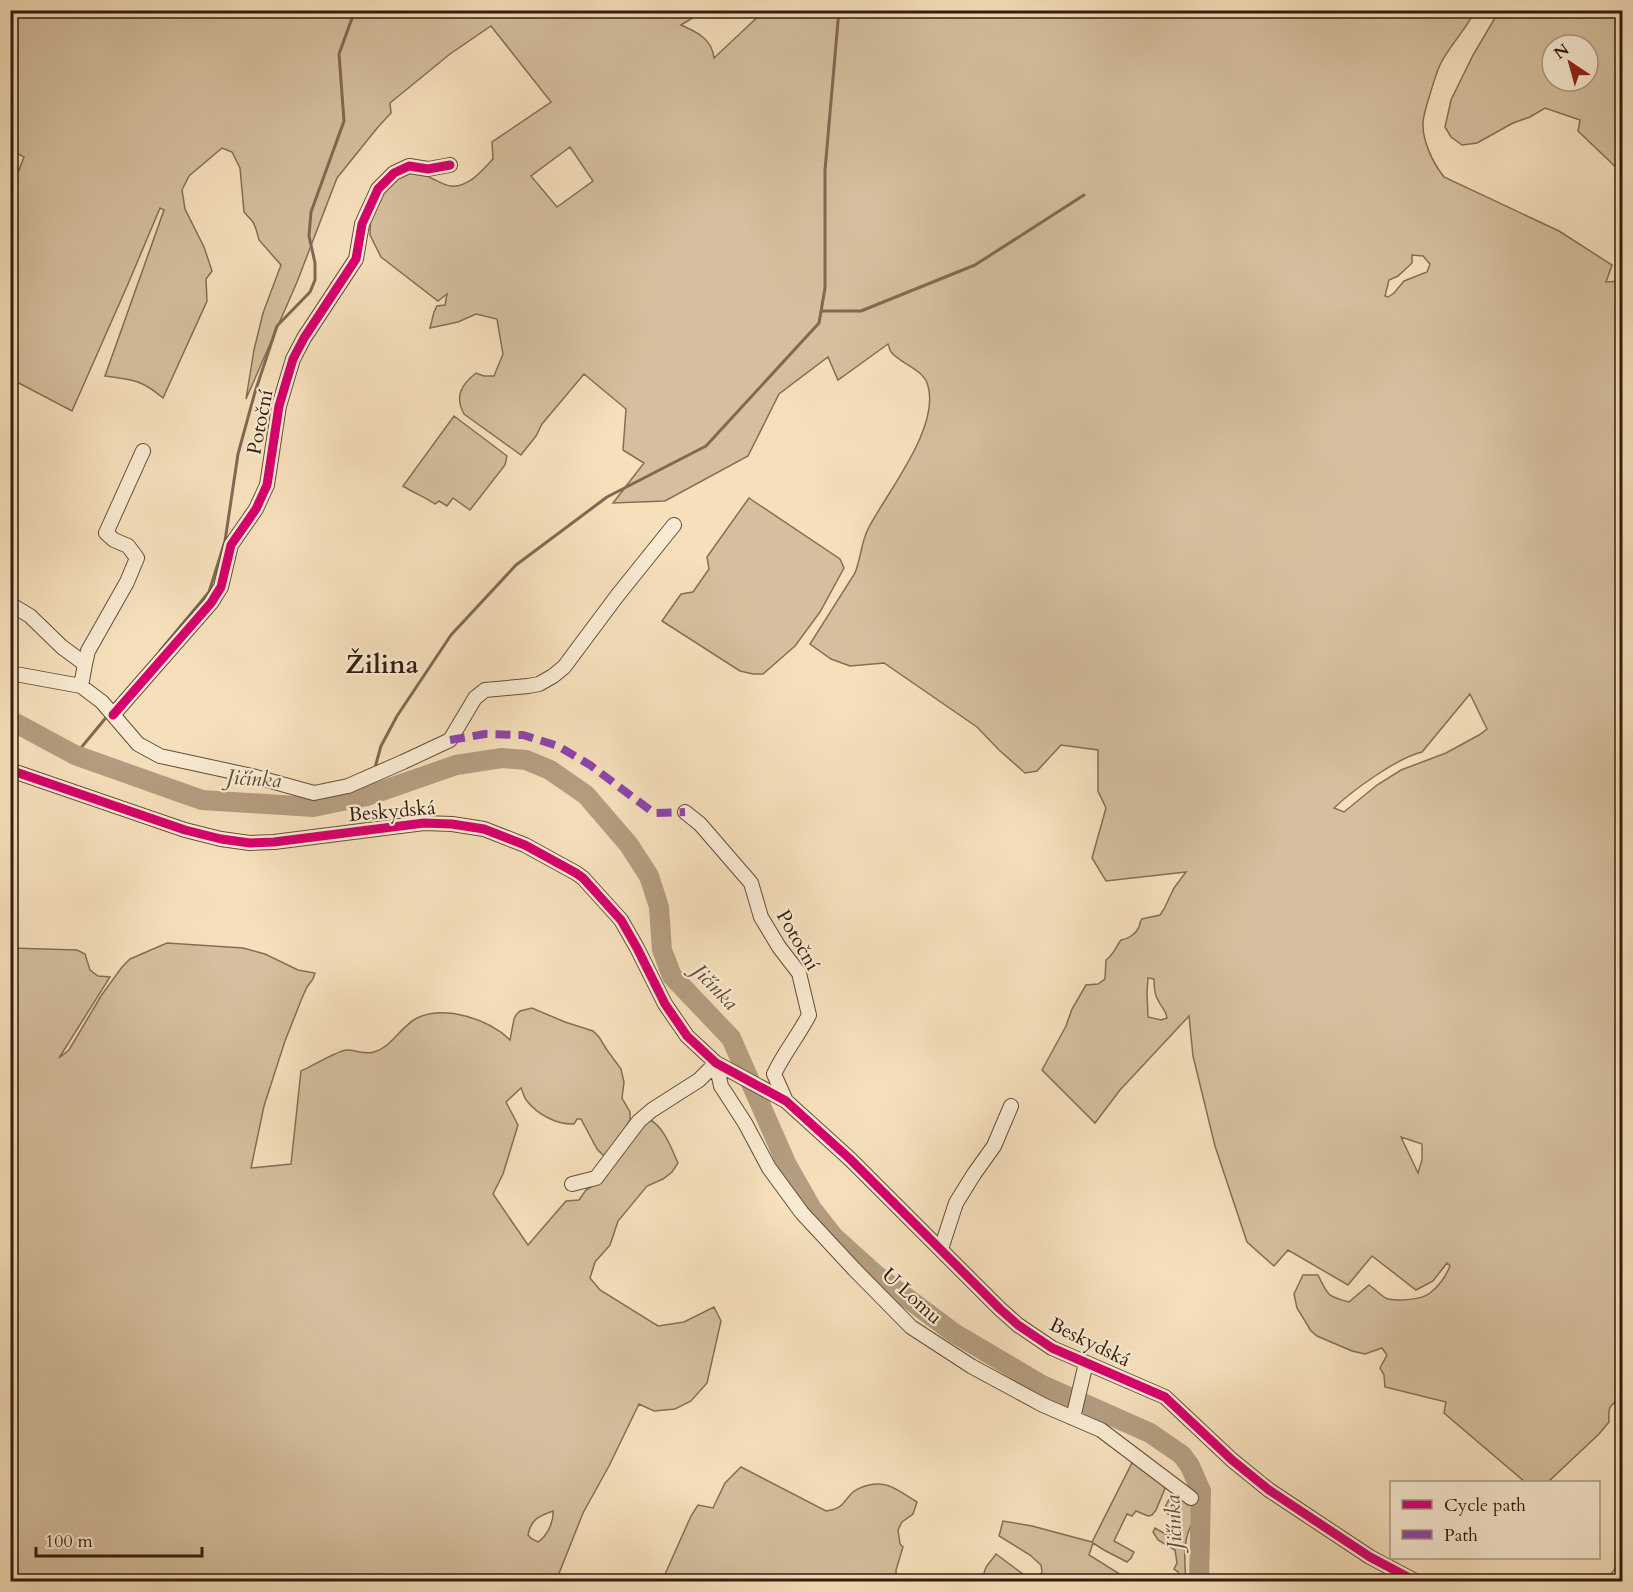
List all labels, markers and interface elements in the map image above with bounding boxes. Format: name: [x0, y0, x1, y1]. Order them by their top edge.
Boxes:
north arrow: [1540, 33, 1600, 93]
text: N: [1550, 39, 1574, 65]
street label: Potoční: [240, 387, 280, 457]
district label: Žilina: [345, 647, 419, 682]
water label: Jičínka: [221, 762, 282, 795]
street label: Beskydská: [347, 794, 437, 828]
street label: Potoční: [770, 905, 826, 976]
water label: Jičínka: [682, 954, 744, 1017]
street label: U Lomu: [876, 1262, 948, 1330]
street label: Beskydská: [1045, 1311, 1135, 1373]
legend: [1390, 1481, 1600, 1559]
text: Cycle path: [1444, 1493, 1526, 1518]
water label: Jičínka: [1159, 1494, 1190, 1555]
scale bar: [36, 1520, 202, 1558]
text: Path: [1444, 1523, 1478, 1548]
text: 100 m: [45, 1529, 93, 1554]

